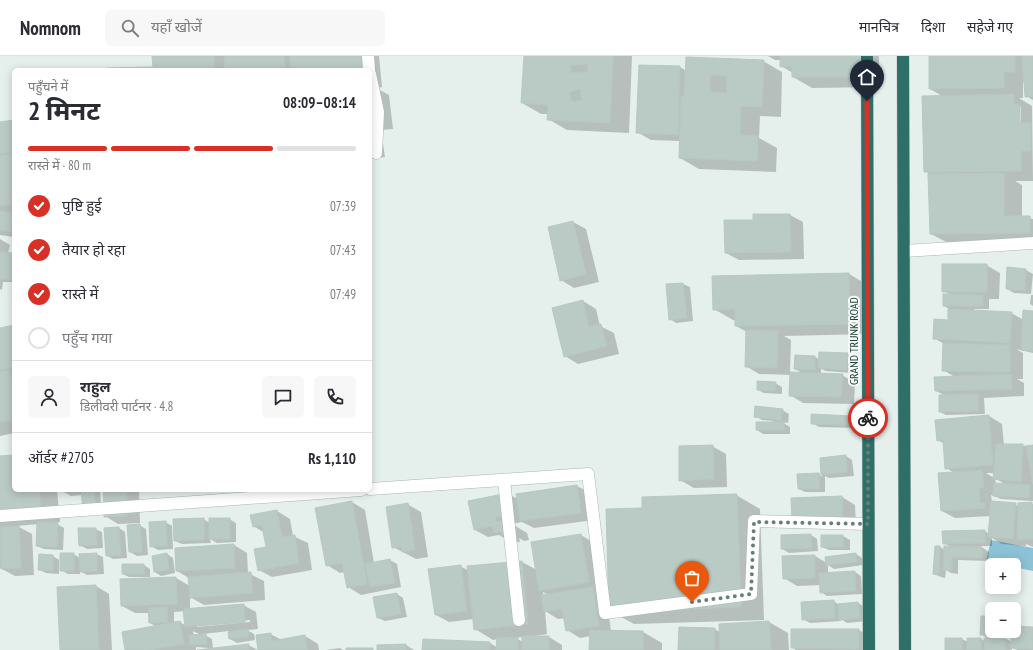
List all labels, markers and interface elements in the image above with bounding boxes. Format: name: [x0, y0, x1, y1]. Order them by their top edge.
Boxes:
search box: [105, 10, 385, 46]
text: Nomnom: [20, 16, 81, 40]
icon: search: [119, 17, 141, 39]
text: यहाँ खोजें: [151, 17, 202, 36]
text: मानचित्र: [859, 18, 899, 36]
text: दिशा: [921, 18, 945, 36]
text: सहेजे गए: [967, 18, 1013, 36]
pin: [850, 60, 884, 101]
icon: home: [856, 66, 878, 88]
text: पहुँचने में: [28, 78, 68, 95]
text: 08:09–08:14: [283, 93, 356, 112]
text: 2 मिनट: [28, 94, 100, 127]
text: रास्ते में · 80 m: [28, 157, 91, 174]
icon: check: [28, 195, 50, 217]
text: पुष्टि हुई: [62, 196, 102, 215]
text: 07:39: [330, 198, 356, 215]
icon: check: [28, 239, 50, 261]
text: तैयार हो रहा: [62, 240, 125, 259]
text: 07:43: [330, 242, 356, 259]
icon: check: [28, 283, 50, 305]
text: रास्ते में: [62, 284, 99, 303]
text: 07:49: [330, 286, 356, 303]
street label: GRAND TRUNK ROAD: [846, 297, 861, 385]
text: पहुँच गया: [62, 328, 112, 347]
button: person: [28, 376, 70, 418]
button: chat: [262, 376, 304, 418]
button: phone: [314, 376, 356, 418]
text: राहुल: [80, 377, 111, 396]
text: डिलीवरी पार्टनर · 4.8: [80, 398, 173, 415]
courier: [848, 398, 888, 438]
icon: bike: [857, 407, 879, 429]
text: ऑर्डर #2705: [28, 448, 94, 467]
text: Rs 1,110: [308, 449, 356, 468]
map controls: [985, 558, 1021, 638]
button: +: [985, 558, 1021, 594]
pin: [675, 561, 709, 602]
icon: bag: [681, 567, 703, 589]
button: −: [985, 602, 1021, 638]

